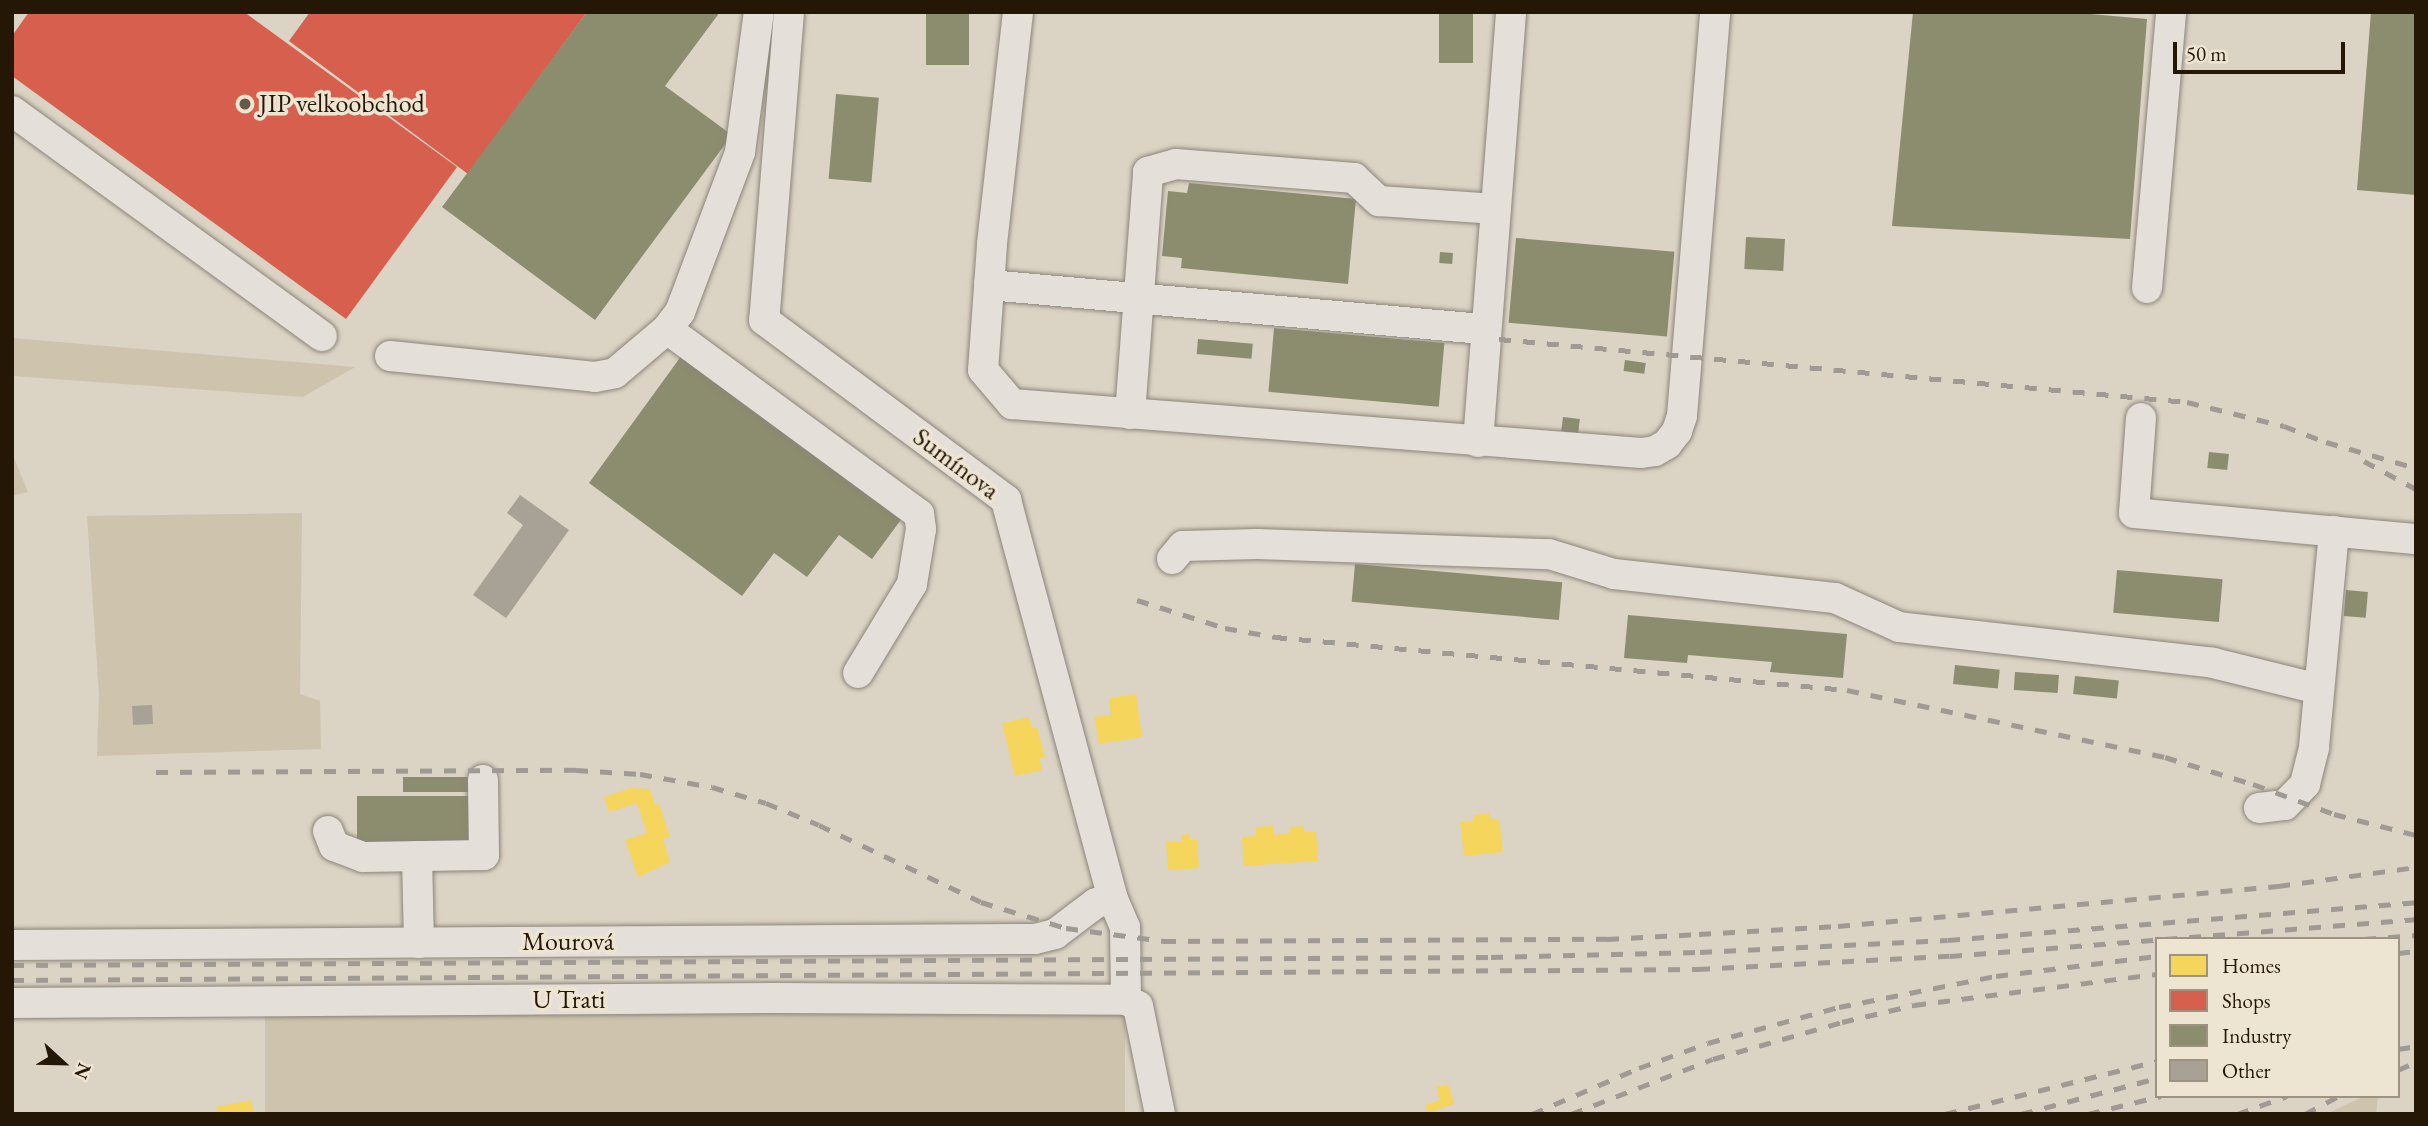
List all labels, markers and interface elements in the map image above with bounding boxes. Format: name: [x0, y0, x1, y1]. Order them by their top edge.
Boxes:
scale bar: [2176, 28, 2348, 72]
text: 50 m: [2186, 40, 2227, 67]
place label: JIP velkoobchod: [259, 88, 425, 120]
marker: JIP velkoobchod: [237, 96, 253, 112]
street label: Sumínova: [907, 421, 1005, 507]
street label: Mourová: [522, 926, 614, 958]
legend: [2155, 937, 2400, 1098]
text: Homes: [2222, 952, 2281, 979]
street label: U Trati: [533, 984, 605, 1016]
text: Shops: [2222, 987, 2271, 1014]
text: Industry: [2222, 1022, 2292, 1049]
north arrow: [28, 1028, 98, 1098]
text: Other: [2222, 1057, 2271, 1084]
text: N: [68, 1059, 97, 1083]

